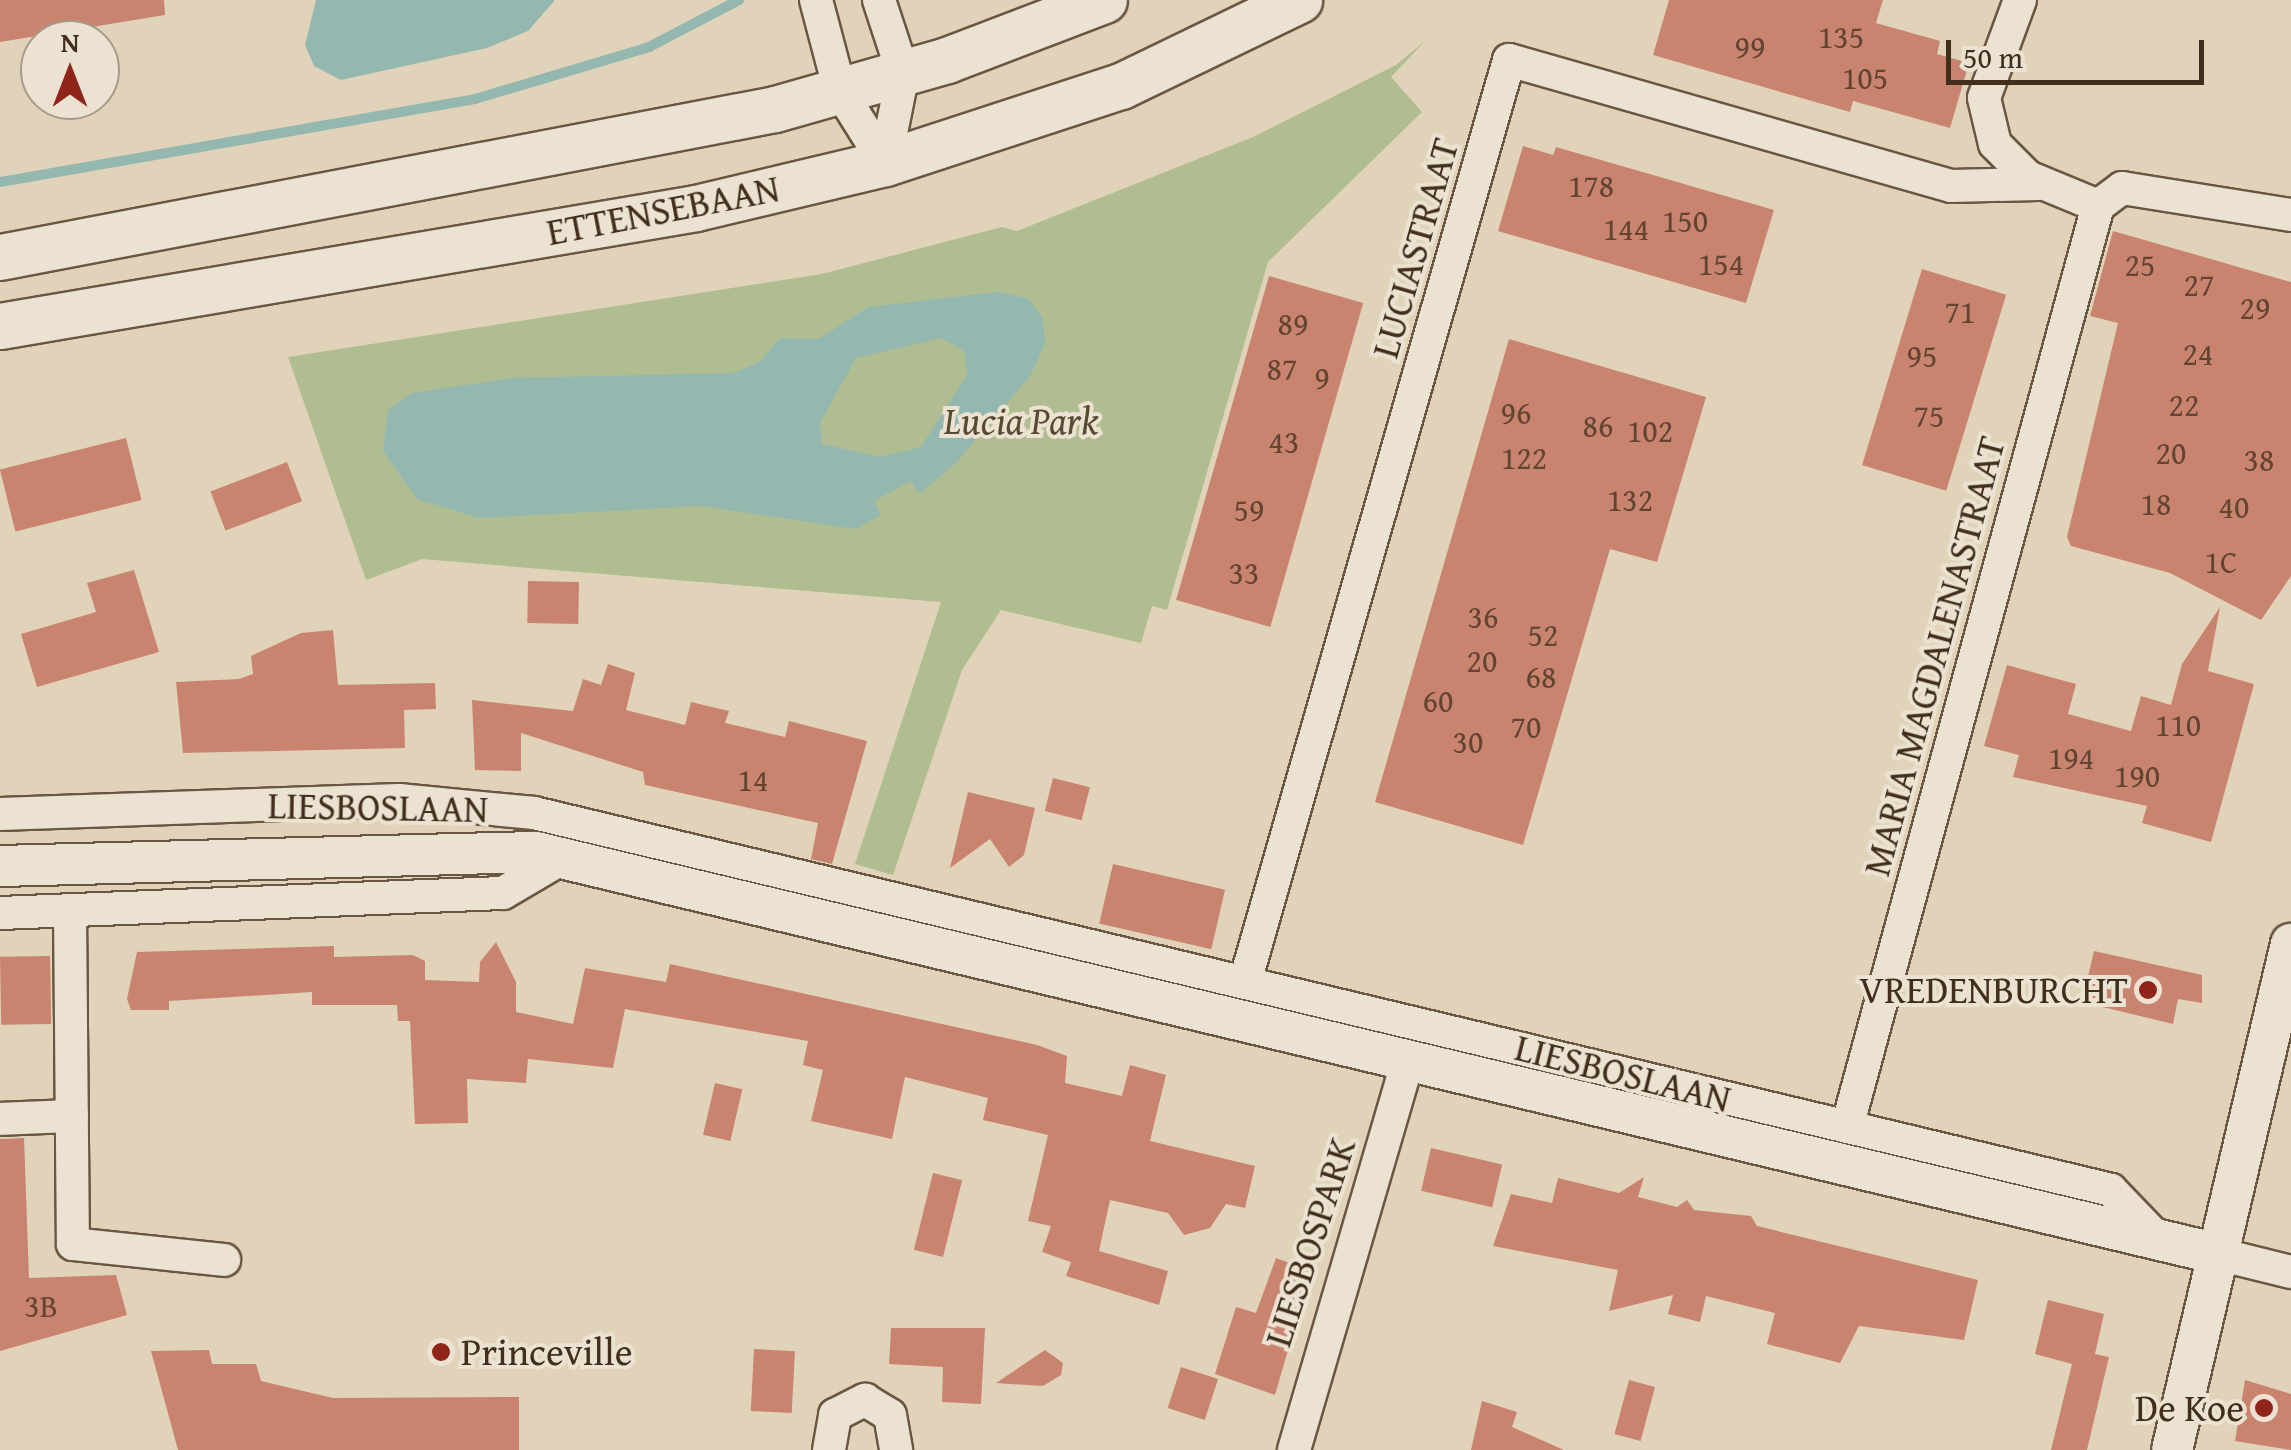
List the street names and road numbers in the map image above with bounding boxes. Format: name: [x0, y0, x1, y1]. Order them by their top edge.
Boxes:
street label: LUCIASTRAAT: [1362, 133, 1468, 363]
street label: ETTENSEBAAN: [543, 165, 783, 255]
street label: MARIA MAGDALENASTRAAT: [1853, 431, 2015, 881]
street label: LIESBOSLAAN: [267, 782, 489, 832]
street label: LIESBOSLAAN: [1510, 1024, 1736, 1122]
street label: LIESBOSPARK: [1255, 1132, 1365, 1352]

